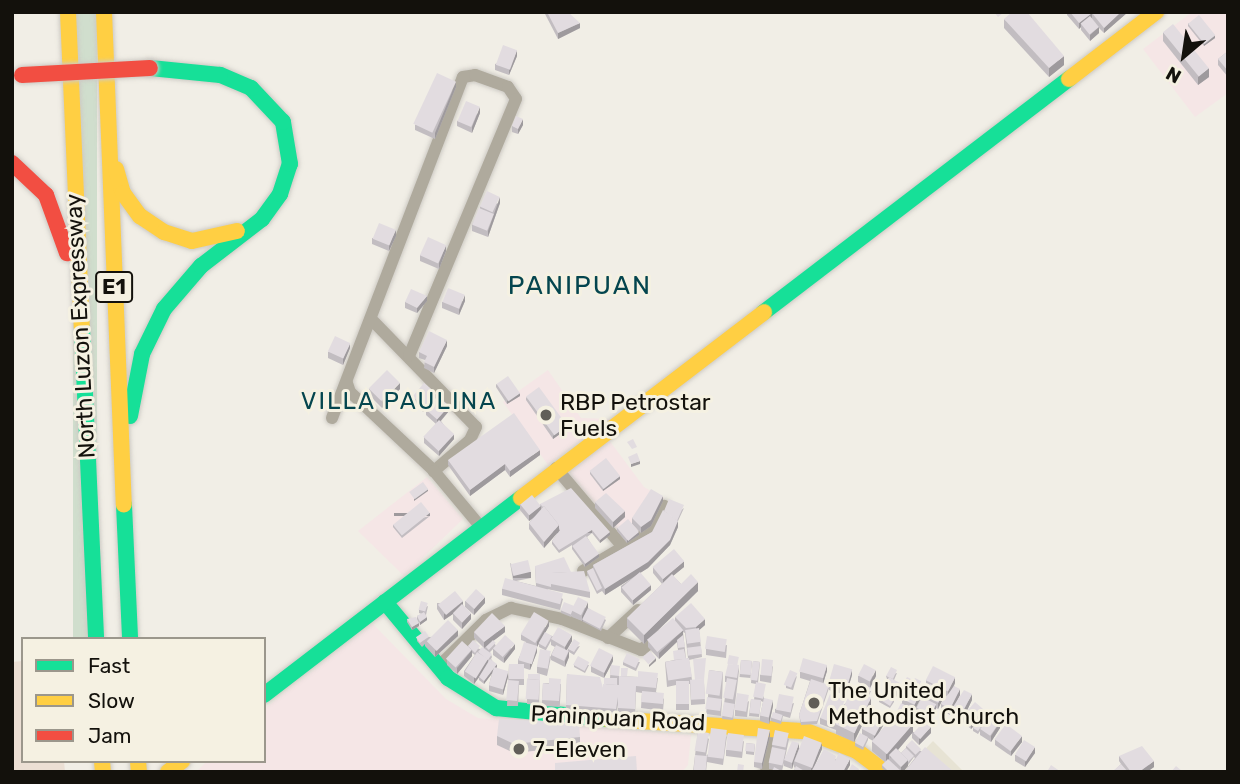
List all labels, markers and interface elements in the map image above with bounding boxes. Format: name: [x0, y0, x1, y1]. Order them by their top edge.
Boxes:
north arrow: [1149, 21, 1219, 91]
text: N: [1162, 61, 1185, 88]
street label: North Luzon Expressway: [59, 193, 101, 459]
road number: E1: [95, 270, 133, 304]
district label: PANIPUAN: [509, 270, 651, 302]
district label: VILLA PAULINA: [302, 388, 496, 416]
place label: RBP Petrostar Fuels: [560, 388, 711, 442]
marker: RBP Petrostar Fuels: [538, 407, 554, 423]
legend: [21, 637, 266, 763]
text: Fast: [88, 653, 130, 678]
place label: The United Methodist Church: [828, 676, 1019, 730]
text: Slow: [88, 688, 135, 713]
marker: The United Methodist Church: [806, 695, 822, 711]
street label: Paninpuan Road: [530, 700, 706, 736]
text: Jam: [88, 723, 132, 748]
place label: 7-Eleven: [533, 735, 626, 763]
marker: 7-Eleven: [511, 741, 527, 757]

